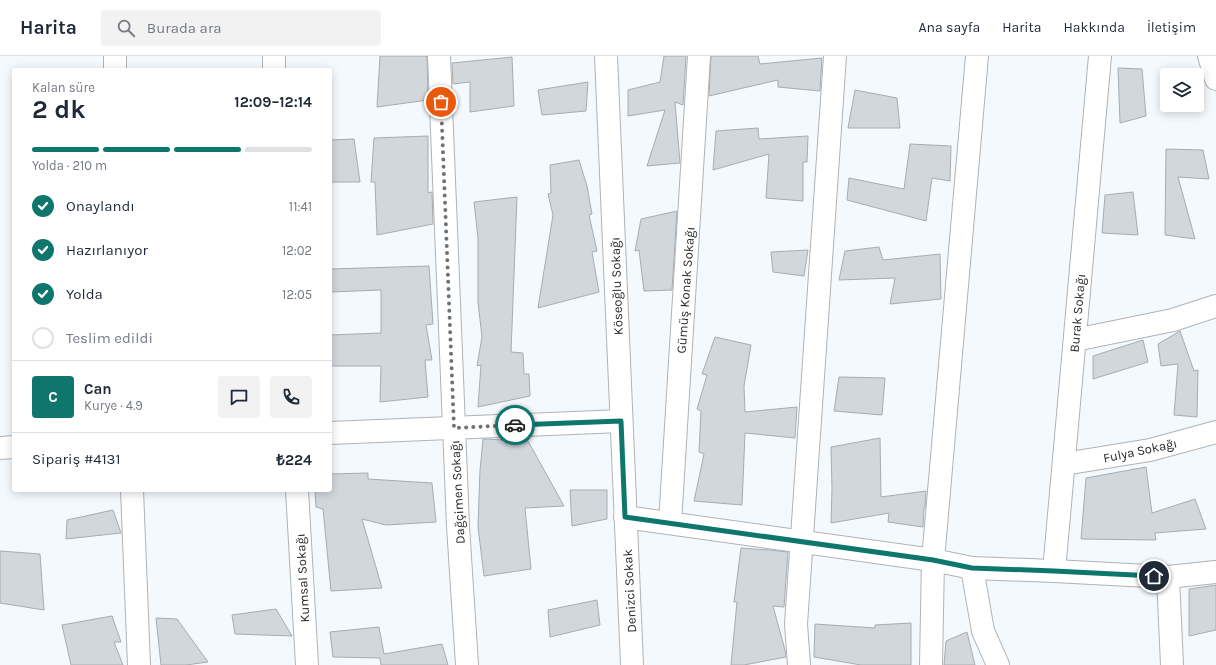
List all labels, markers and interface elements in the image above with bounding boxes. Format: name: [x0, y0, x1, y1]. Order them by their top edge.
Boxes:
search box: [101, 10, 381, 46]
text: Harita: [20, 17, 77, 39]
icon: search: [115, 17, 137, 39]
text: Burada ara: [147, 19, 222, 37]
text: Ana sayfa: [919, 19, 980, 36]
text: Harita: [1002, 19, 1041, 36]
text: Hakkında: [1063, 19, 1125, 36]
text: İletişim: [1147, 19, 1196, 36]
map controls: [1160, 68, 1204, 112]
button: layers: [1160, 68, 1204, 112]
text: Kalan süre: [32, 80, 95, 95]
pin: [424, 85, 458, 119]
icon: bag: [430, 91, 452, 113]
text: 12:09–12:14: [234, 93, 312, 111]
text: 2 dk: [32, 94, 86, 125]
text: Yolda · 210 m: [32, 158, 107, 173]
icon: check: [32, 195, 54, 217]
text: Onaylandı: [66, 197, 135, 215]
text: 11:41: [289, 199, 312, 214]
street label: Gümüş Konak Sokağı: [674, 226, 697, 354]
street label: Köseoğlu Sokağı: [607, 237, 626, 335]
icon: check: [32, 239, 54, 261]
text: Hazırlanıyor: [66, 241, 148, 259]
text: 12:02: [282, 243, 312, 258]
street label: Burak Sokağı: [1067, 273, 1088, 353]
icon: check: [32, 283, 54, 305]
text: Yolda: [66, 285, 103, 303]
text: 12:05: [282, 287, 312, 302]
text: Teslim edildi: [66, 329, 153, 347]
button: chat: [218, 376, 260, 418]
button: phone: [270, 376, 312, 418]
text: Can: [84, 380, 112, 398]
text: C: [48, 388, 58, 406]
text: Kurye · 4.9: [84, 398, 143, 413]
courier: [495, 405, 535, 445]
icon: car: [504, 414, 526, 436]
street label: Fulya Sokağı: [1102, 435, 1178, 466]
street label: Dağçimen Sokağı: [447, 440, 468, 544]
text: Sipariş #4131: [32, 450, 120, 468]
text: ₺224: [276, 451, 312, 469]
street label: Kumsal Sokağı: [293, 533, 312, 623]
street label: Denizci Sokak: [620, 549, 639, 633]
pin: [1137, 559, 1171, 593]
icon: home: [1143, 565, 1165, 587]

